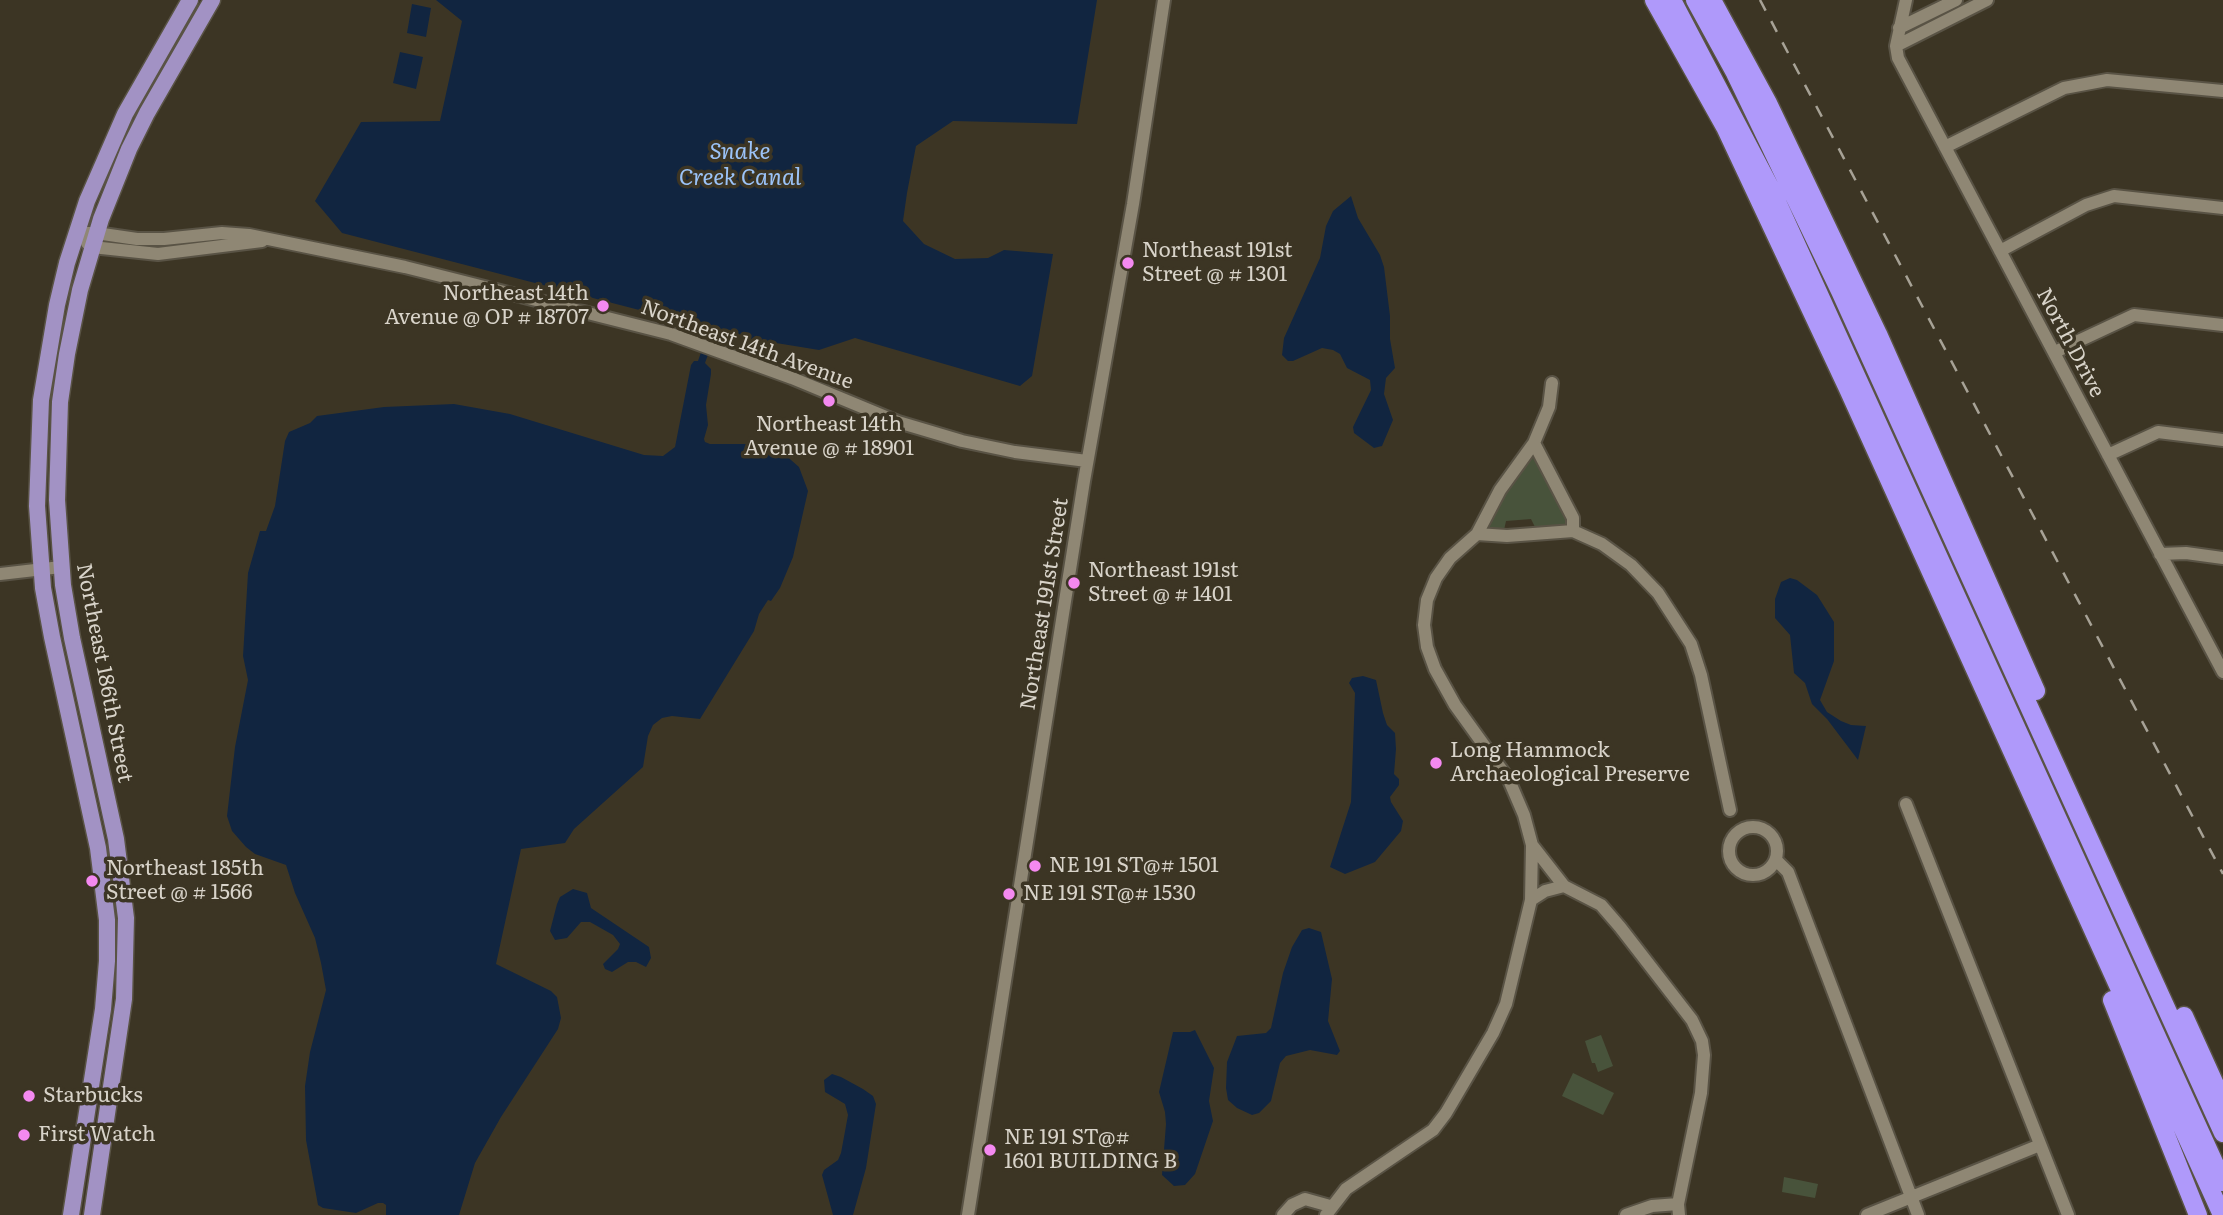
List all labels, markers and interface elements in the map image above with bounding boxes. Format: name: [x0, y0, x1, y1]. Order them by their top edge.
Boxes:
water label: Snake Creek Canal: [679, 138, 801, 192]
place label: Northeast 191st Street @ # 1301: [1142, 238, 1293, 288]
marker: Northeast 191st Street @ # 1301: [1120, 255, 1136, 271]
place label: Northeast 14th Avenue @ OP # 18707: [385, 281, 589, 331]
street label: North Drive: [2031, 284, 2109, 402]
street label: Northeast 14th Avenue: [637, 295, 857, 395]
marker: Northeast 14th Avenue @ OP # 18707: [595, 298, 611, 314]
marker: Northeast 14th Avenue @ # 18901: [821, 393, 837, 409]
place label: Northeast 14th Avenue @ # 18901: [744, 412, 914, 462]
street label: Northeast 191st Street: [1016, 496, 1074, 712]
place label: Northeast 191st Street @ # 1401: [1088, 558, 1239, 608]
street label: Northeast 186th Street: [70, 561, 138, 785]
marker: Northeast 191st Street @ # 1401: [1066, 575, 1082, 591]
place label: Long Hammock Archaeological Preserve: [1450, 738, 1690, 788]
marker: Long Hammock Archaeological Preserve: [1428, 755, 1444, 771]
place label: NE 191 ST@# 1501: [1049, 853, 1219, 879]
place label: Northeast 185th Street @ # 1566: [106, 856, 264, 906]
marker: NE 191 ST@# 1501: [1027, 858, 1043, 874]
marker: Northeast 185th Street @ # 1566: [84, 873, 100, 889]
place label: NE 191 ST@# 1530: [1023, 881, 1196, 907]
marker: NE 191 ST@# 1530: [1001, 886, 1017, 902]
place label: Starbucks: [43, 1083, 143, 1109]
marker: Starbucks: [21, 1088, 37, 1104]
place label: First Watch: [38, 1122, 156, 1148]
place label: NE 191 ST@# 1601 BUILDING B: [1004, 1125, 1177, 1175]
marker: First Watch: [16, 1127, 32, 1143]
marker: NE 191 ST@# 1601 BUILDING B: [982, 1142, 998, 1158]

